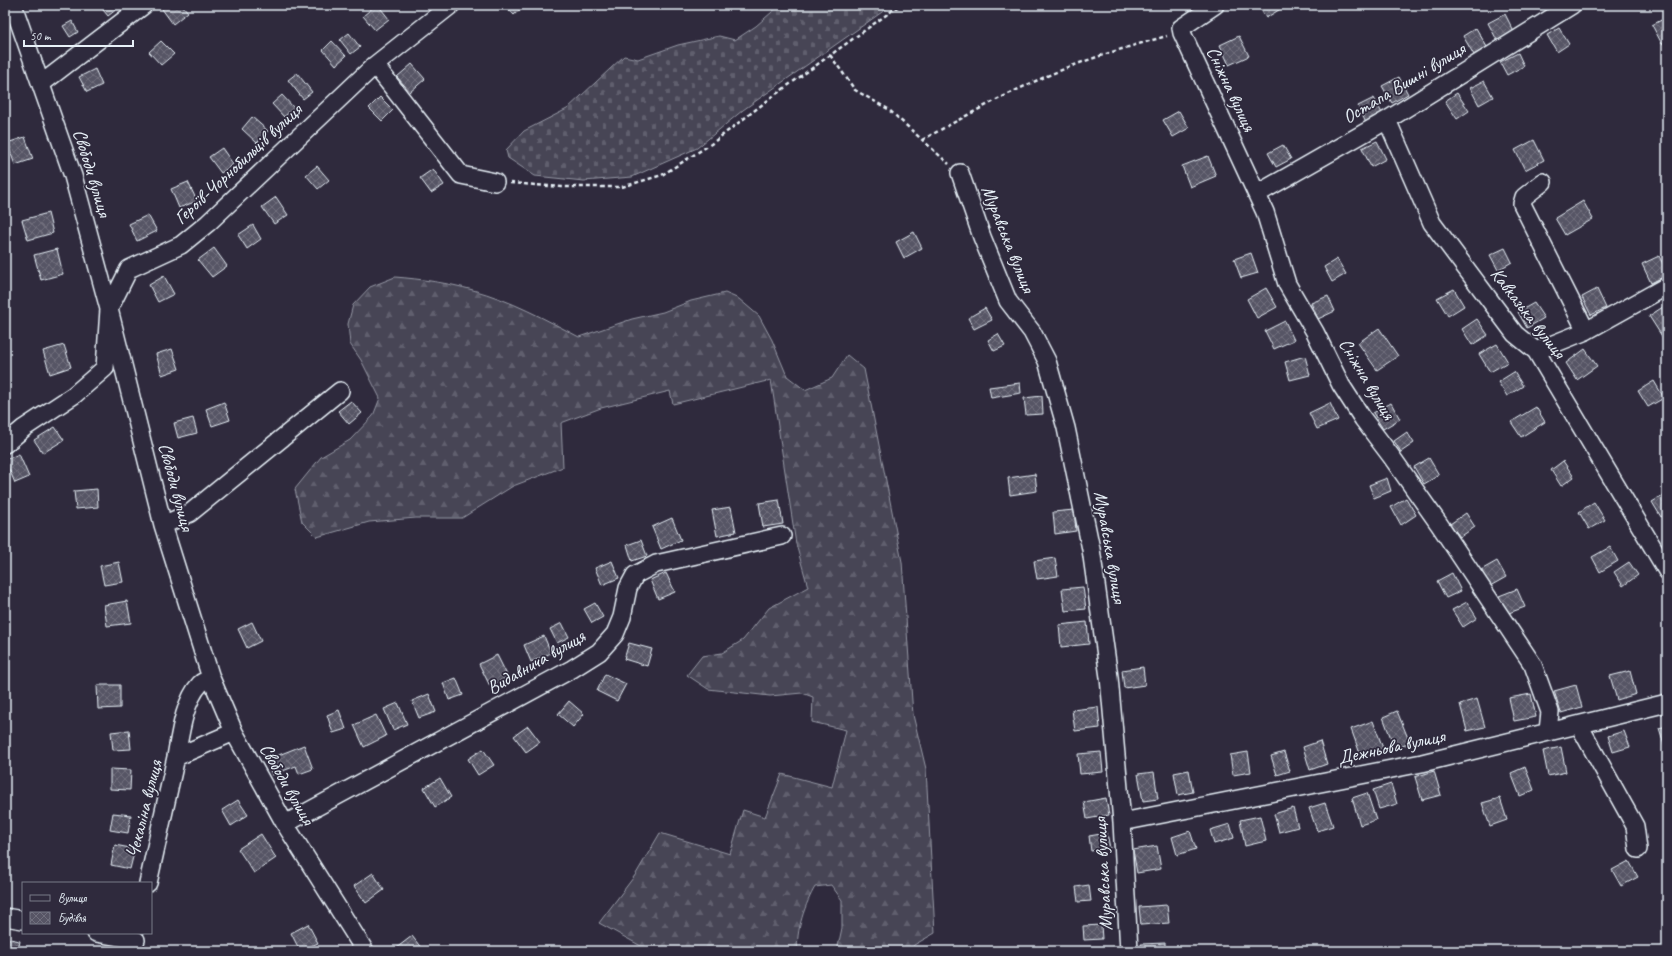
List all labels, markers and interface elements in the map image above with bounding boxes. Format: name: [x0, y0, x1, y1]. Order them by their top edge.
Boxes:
scale bar: [24, 22, 133, 48]
text: 50 m: [30, 28, 52, 44]
street label: Остапа Вишні вулиця: [1338, 36, 1471, 129]
street label: Сніжна вулиця: [1201, 43, 1262, 136]
street label: Героїв-Чорнобильців вулиця: [169, 97, 308, 230]
street label: Свободи вулиця: [67, 126, 117, 221]
street label: Муравська вулиця: [976, 182, 1041, 297]
street label: Кавказька вулиця: [1485, 263, 1572, 365]
street label: Сніжна вулиця: [1333, 334, 1401, 425]
street label: Свободи вулиця: [153, 440, 200, 535]
street label: Муравська вулиця: [1088, 489, 1132, 606]
street label: Видавнича вулиця: [482, 624, 590, 700]
street label: Дежньова вулиця: [1335, 724, 1448, 770]
street label: Свободи вулиця: [254, 739, 321, 830]
street label: Чекаліна вулиця: [120, 756, 168, 861]
street label: Муравська вулиця: [1088, 815, 1118, 931]
legend: [22, 882, 152, 934]
text: Вулиця: [58, 890, 87, 906]
text: Будівля: [58, 910, 87, 926]

